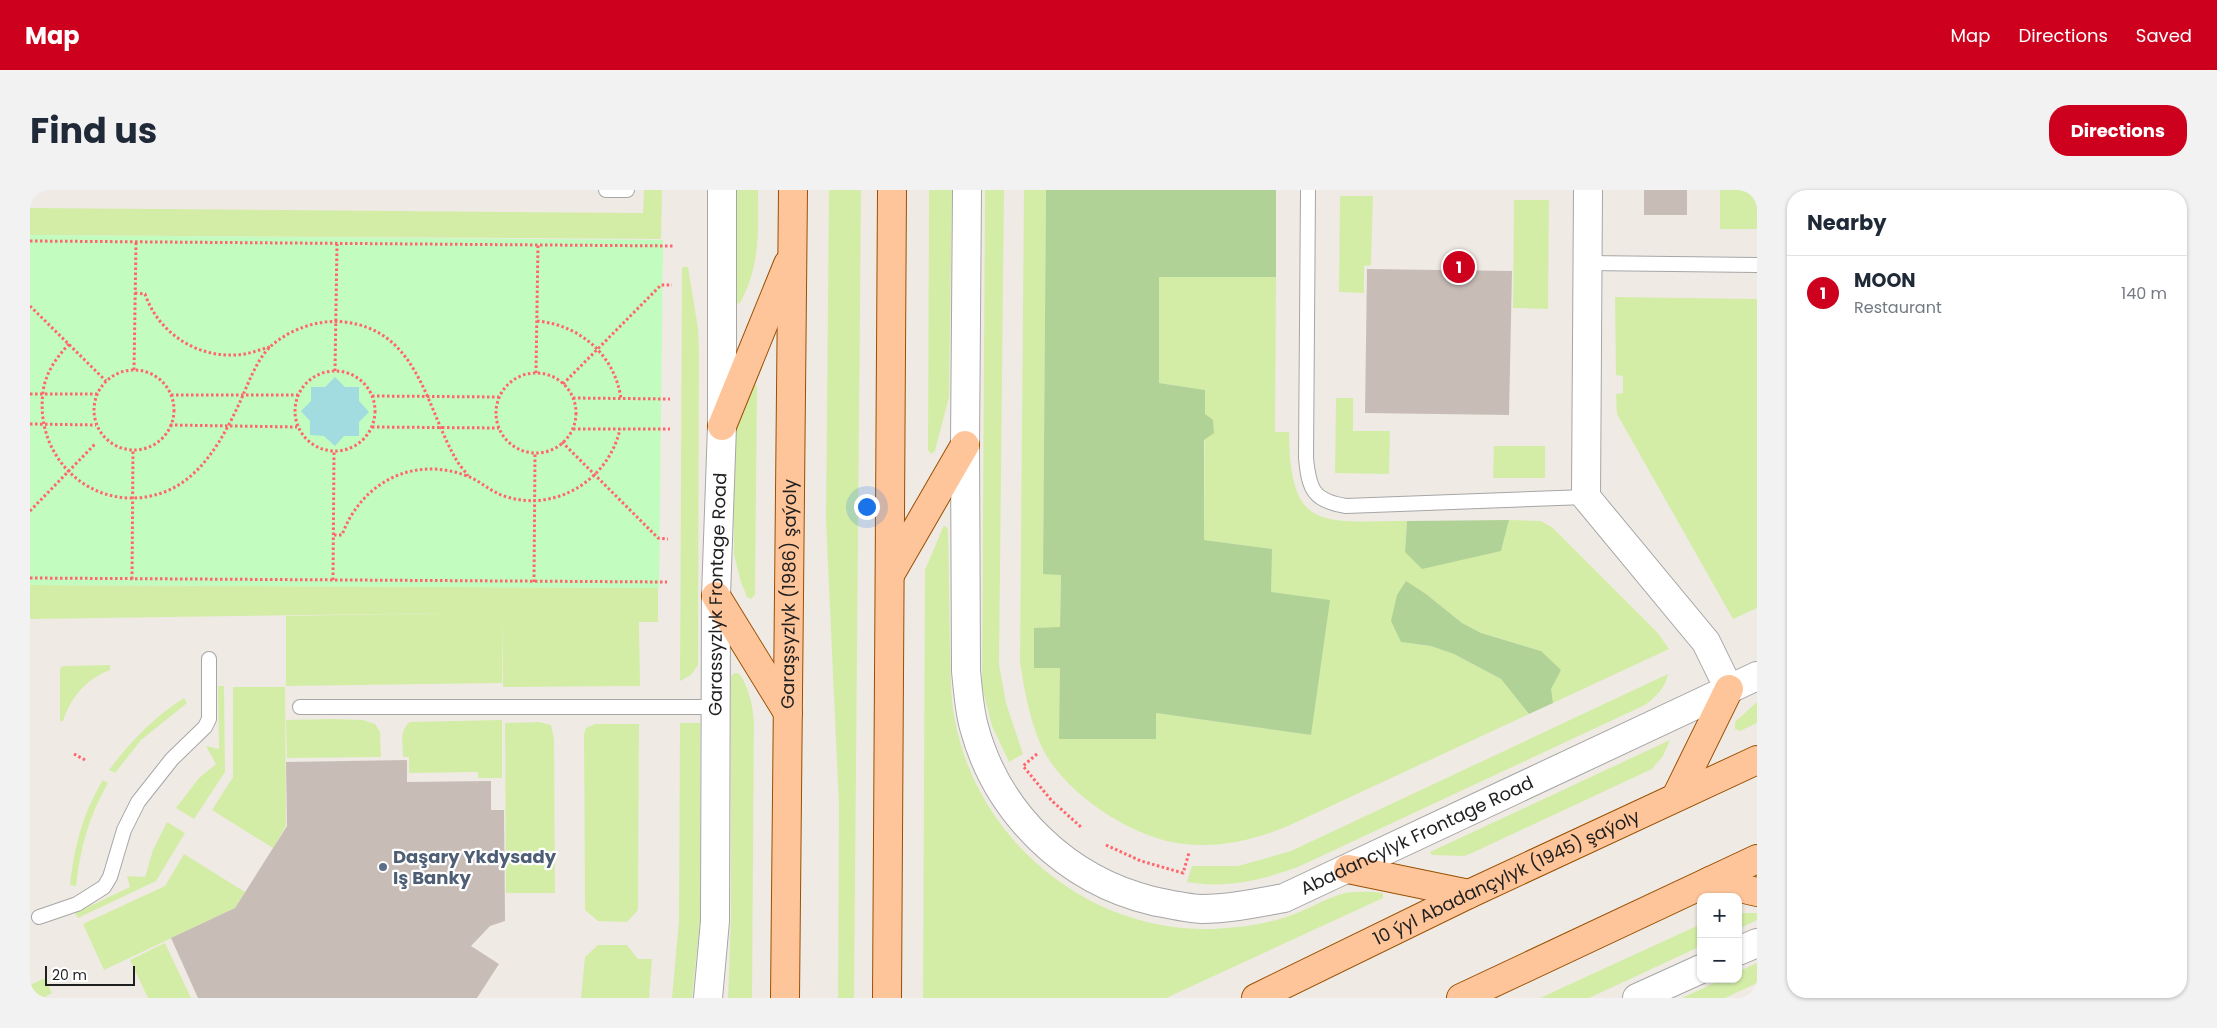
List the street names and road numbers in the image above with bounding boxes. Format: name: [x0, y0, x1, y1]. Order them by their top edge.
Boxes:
street label: Garassyzlyk Frontage Road: [703, 472, 732, 716]
street label: Garaşsyzlyk (1986) şaýoly: [775, 479, 802, 709]
street label: Abadancylyk Frontage Road: [1296, 770, 1537, 901]
street label: 10 ýyl Abadançylyk (1945) şaýoly: [1369, 803, 1644, 951]

